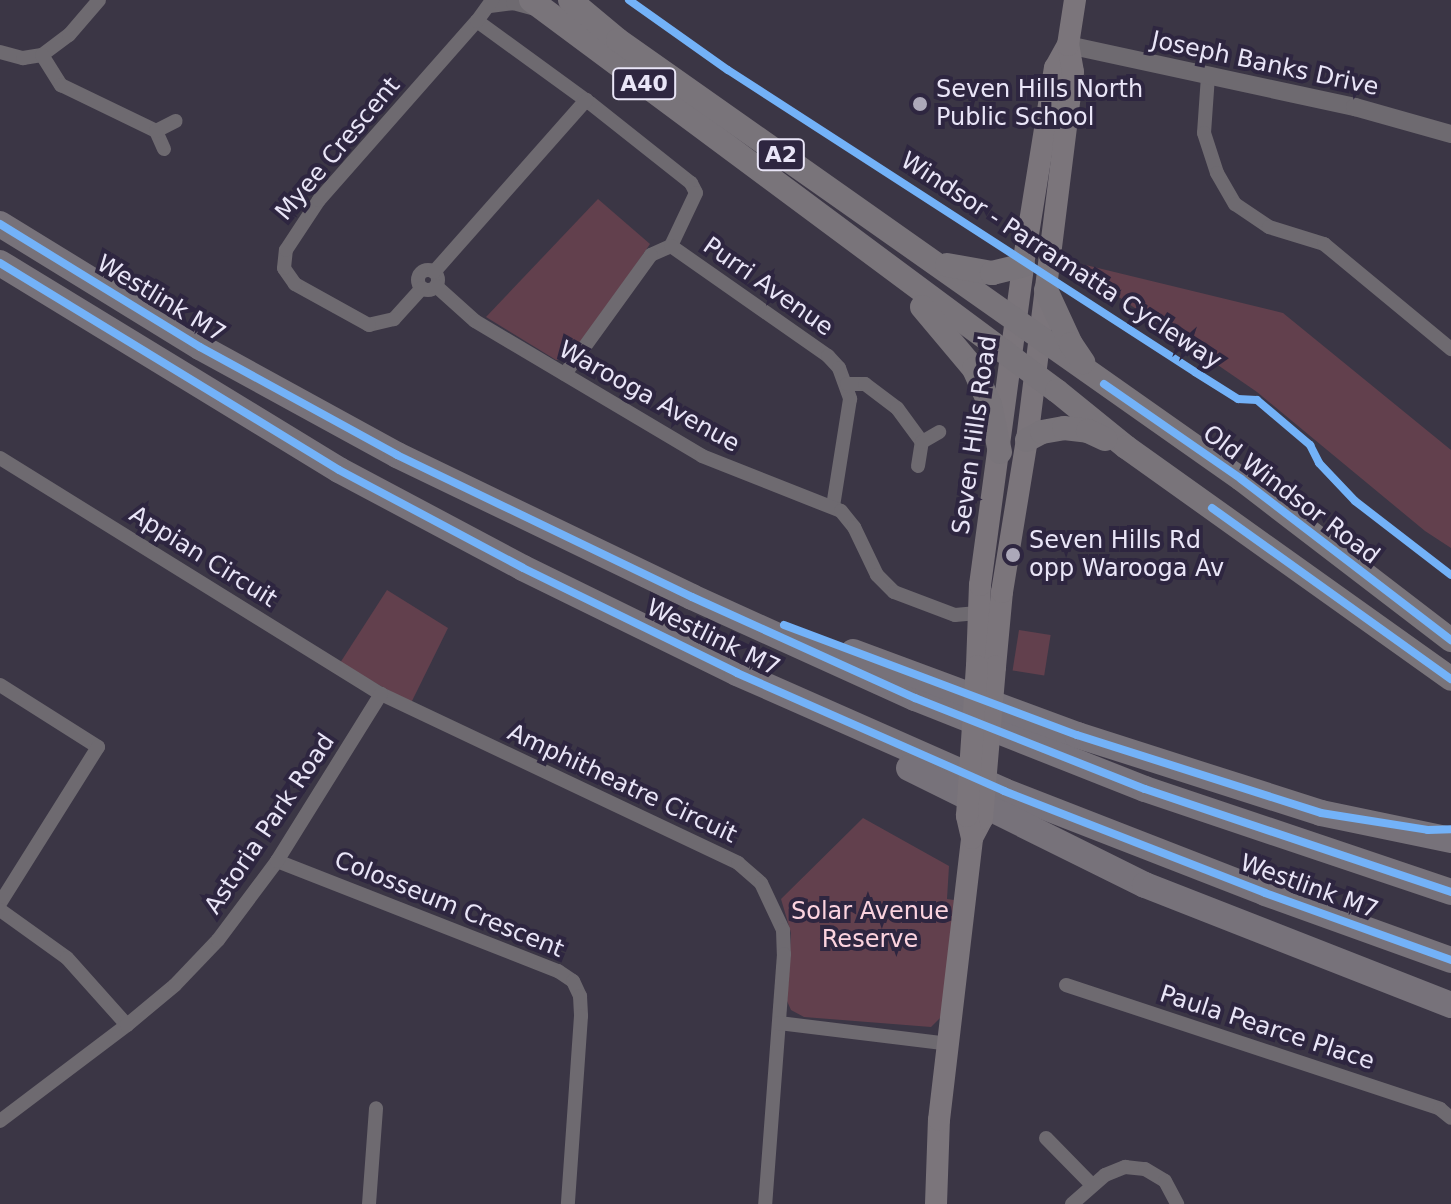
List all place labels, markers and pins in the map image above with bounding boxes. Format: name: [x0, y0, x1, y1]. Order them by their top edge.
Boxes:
place label: Seven Hills North Public School: [936, 76, 1143, 132]
marker: Seven Hills North Public School: [911, 95, 929, 113]
place label: Seven Hills Rd opp Warooga Av: [1029, 527, 1224, 583]
marker: Seven Hills Rd opp Warooga Av: [1004, 546, 1022, 564]

